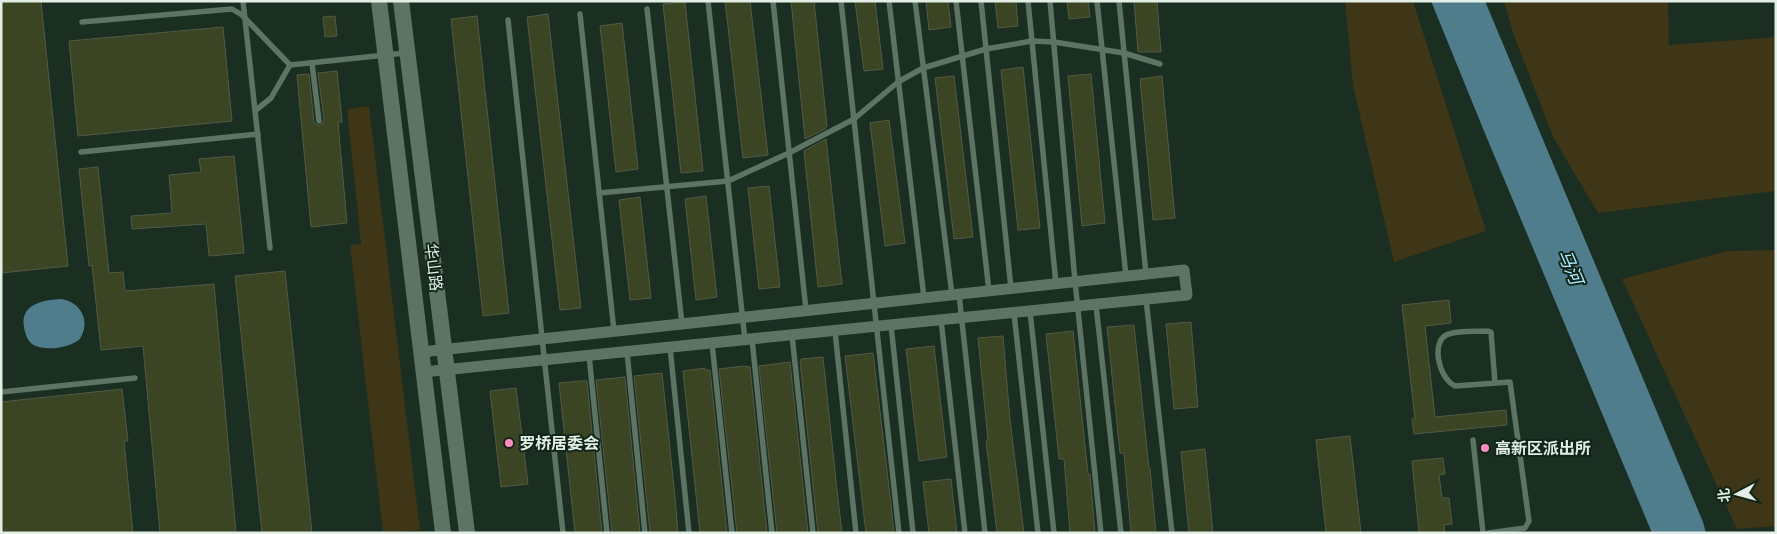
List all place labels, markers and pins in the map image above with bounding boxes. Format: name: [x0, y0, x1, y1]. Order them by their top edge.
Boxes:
place label: 罗桥居委会: [519, 430, 599, 454]
place label: 高新区派出所: [1495, 435, 1591, 459]
marker: 罗桥居委会: [503, 437, 515, 449]
marker: 高新区派出所: [1479, 442, 1491, 454]

